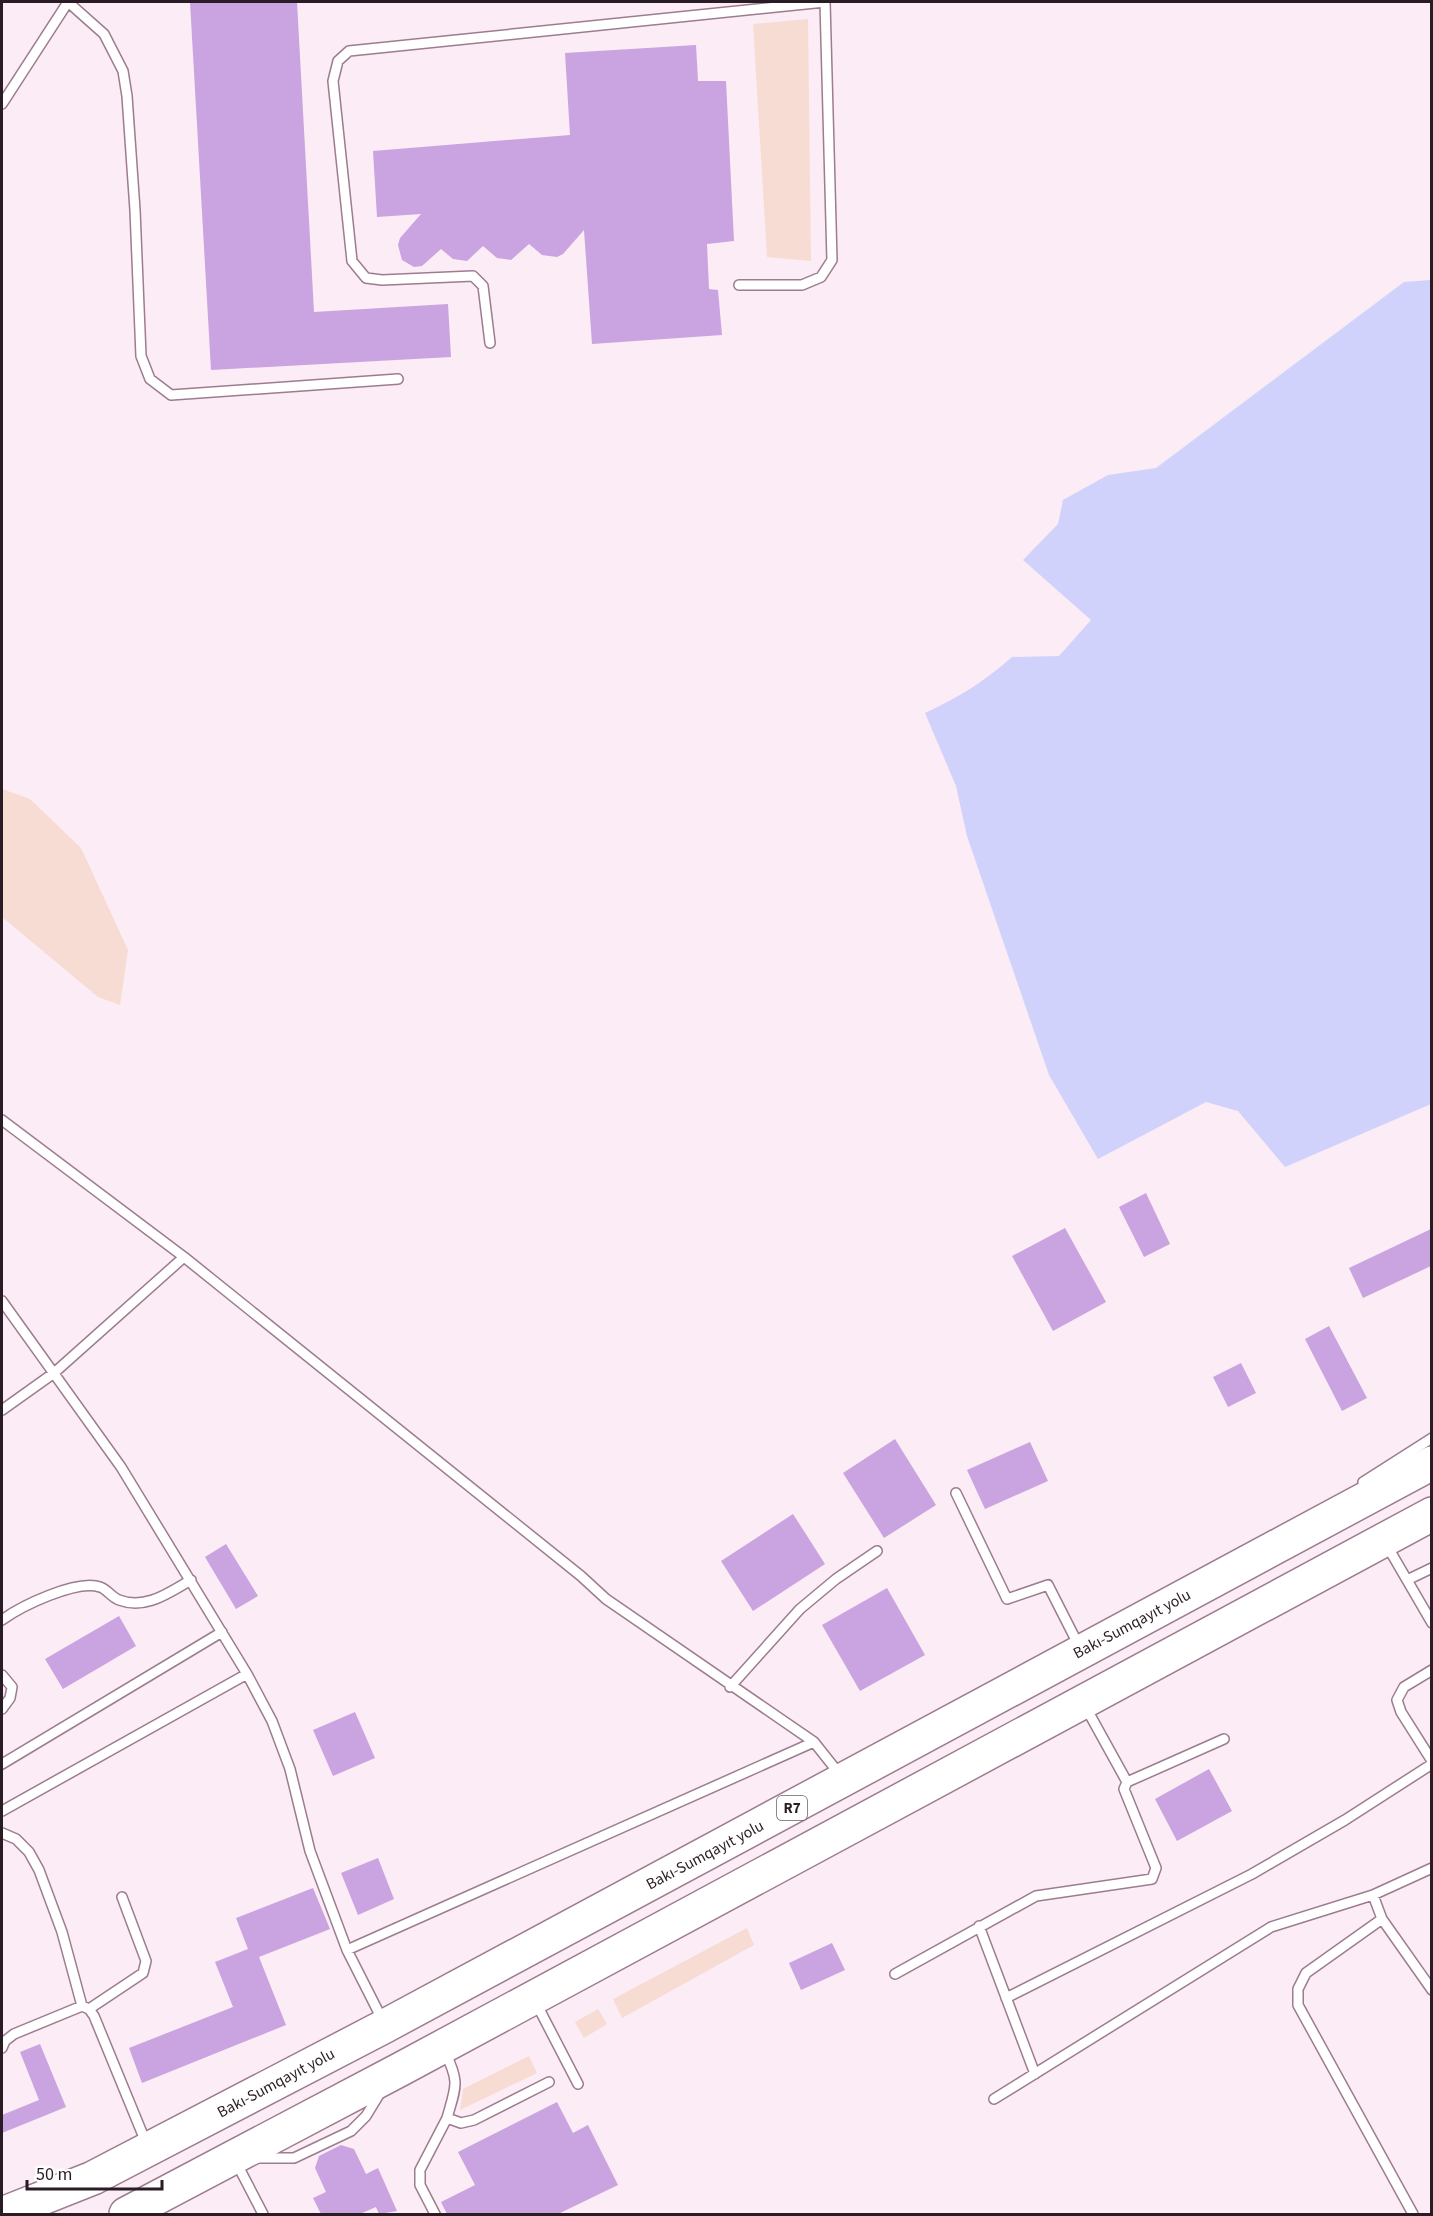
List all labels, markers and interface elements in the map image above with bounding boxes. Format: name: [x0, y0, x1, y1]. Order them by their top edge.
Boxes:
street label: Bakı-Sumqayıt yolu: [1069, 1584, 1195, 1664]
road number: R7: [777, 1796, 807, 1820]
street label: Bakı-Sumqayıt yolu: [642, 1815, 768, 1895]
street label: Bakı-Sumqayıt yolu: [213, 2043, 339, 2123]
scale bar: [27, 2153, 162, 2191]
text: 50 m: [36, 2162, 72, 2187]

